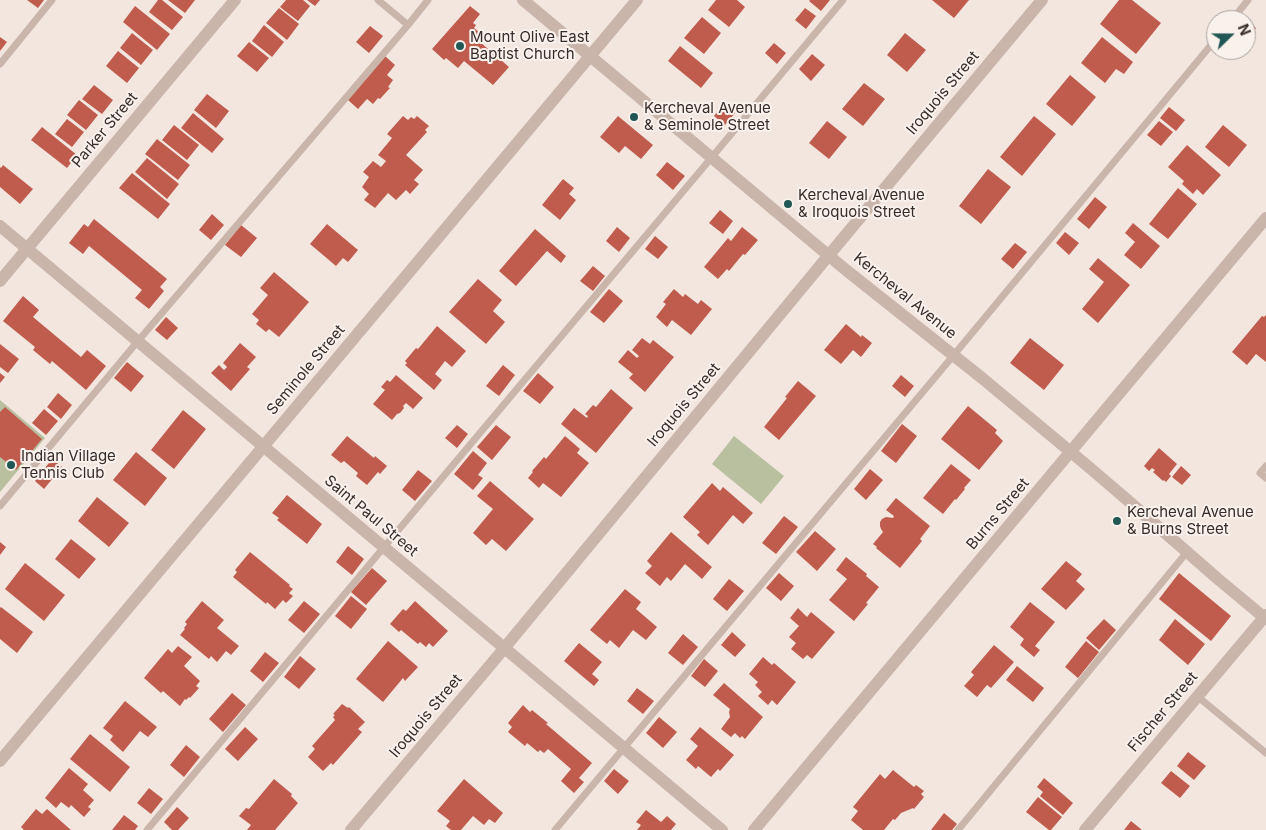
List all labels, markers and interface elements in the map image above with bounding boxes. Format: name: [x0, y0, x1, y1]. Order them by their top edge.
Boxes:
north arrow: [1206, 10, 1256, 60]
text: N: [1235, 21, 1254, 38]
place label: Mount Olive East Baptist Church: [470, 28, 590, 63]
marker: Mount Olive East Baptist Church: [454, 40, 466, 52]
street label: Iroquois Street: [903, 48, 983, 138]
street label: Parker Street: [68, 89, 142, 171]
place label: Kercheval Avenue & Seminole Street: [644, 99, 771, 134]
marker: Kercheval Avenue & Seminole Street: [628, 111, 640, 123]
place label: Kercheval Avenue & Iroquois Street: [798, 186, 925, 221]
marker: Kercheval Avenue & Iroquois Street: [782, 198, 794, 210]
street label: Kercheval Avenue: [850, 249, 960, 343]
street label: Seminole Street: [263, 321, 349, 419]
street label: Iroquois Street: [644, 360, 724, 450]
place label: Indian Village Tennis Club: [21, 447, 116, 482]
marker: Indian Village Tennis Club: [5, 459, 17, 471]
street label: Saint Paul Street: [321, 472, 421, 560]
street label: Burns Street: [963, 475, 1033, 553]
place label: Kercheval Avenue & Burns Street: [1127, 503, 1254, 538]
marker: Kercheval Avenue & Burns Street: [1111, 515, 1123, 527]
street label: Fischer Street: [1124, 668, 1202, 756]
street label: Iroquois Street: [386, 671, 466, 761]

